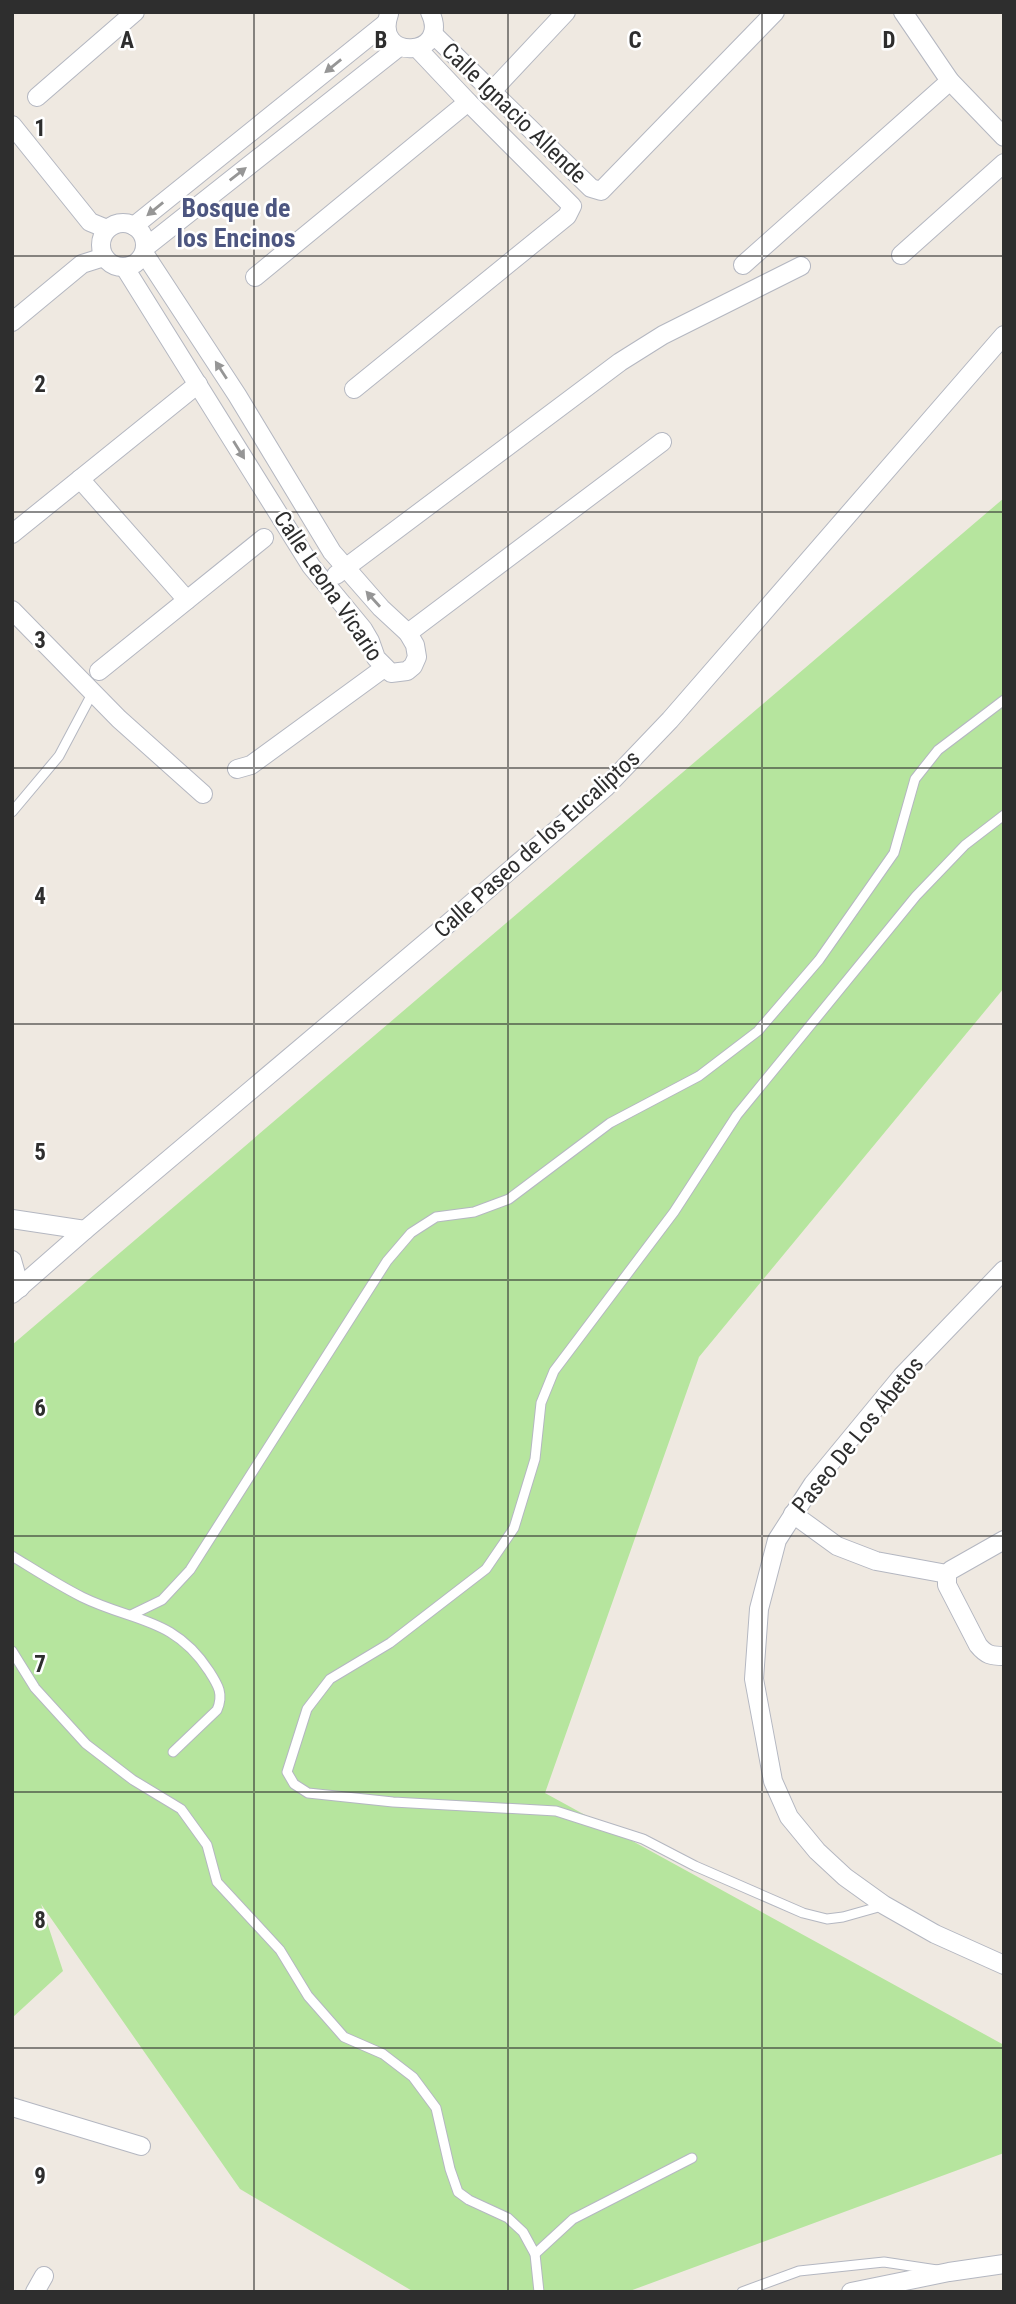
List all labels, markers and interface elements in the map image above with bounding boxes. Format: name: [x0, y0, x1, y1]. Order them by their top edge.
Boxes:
text: A: [120, 27, 134, 54]
text: B: [375, 27, 387, 54]
text: C: [628, 27, 642, 54]
text: D: [883, 27, 896, 54]
street label: Calle Ignacio Allende: [436, 37, 592, 189]
one-way arrow: [324, 58, 341, 73]
text: 1: [34, 115, 46, 142]
one-way arrow: [228, 167, 246, 182]
district label: Bosque de los Encinos: [177, 193, 295, 253]
one-way arrow: [147, 201, 165, 216]
one-way arrow: [214, 360, 227, 379]
text: 2: [34, 371, 46, 398]
one-way arrow: [233, 441, 246, 460]
street label: Calle Leona Vicario: [268, 506, 388, 666]
one-way arrow: [365, 590, 381, 608]
text: 3: [34, 627, 46, 654]
street label: Calle Paseo de los Eucaliptos: [429, 745, 645, 943]
text: 4: [34, 883, 46, 910]
text: 5: [34, 1139, 46, 1166]
street label: Paseo De Los Abetos: [787, 1351, 929, 1519]
text: 6: [34, 1395, 46, 1422]
text: 7: [34, 1651, 46, 1678]
text: 8: [34, 1907, 46, 1934]
text: 9: [34, 2163, 46, 2190]

